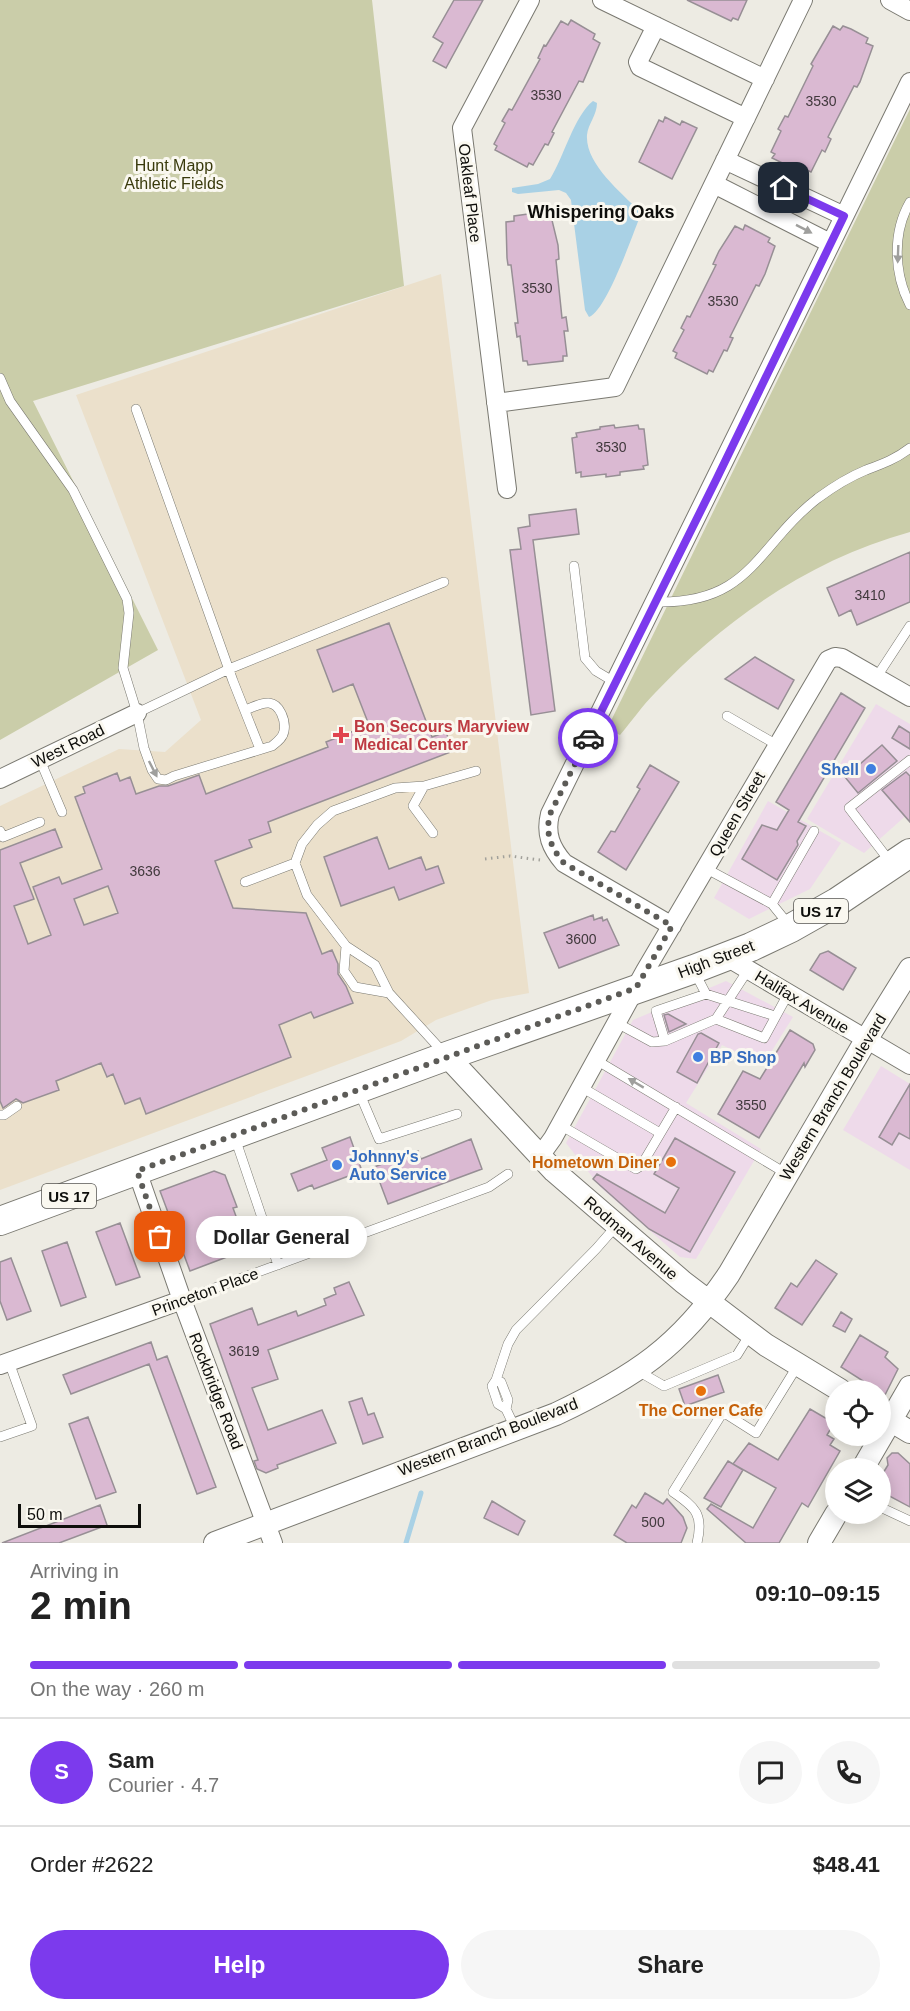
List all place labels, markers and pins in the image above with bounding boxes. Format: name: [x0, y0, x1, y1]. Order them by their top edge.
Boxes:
pin: [758, 162, 809, 213]
place label: Bon Secours Maryview Medical Center: [354, 718, 530, 753]
marker: Bon Secours Maryview Medical Center: [332, 726, 350, 744]
place label: Shell: [821, 761, 859, 778]
marker: Shell: [864, 762, 878, 776]
place label: BP Shop: [710, 1049, 777, 1066]
marker: BP Shop: [691, 1050, 705, 1064]
place label: Johnny's Auto Service: [349, 1148, 447, 1183]
place label: Hometown Diner: [532, 1154, 659, 1171]
marker: Hometown Diner: [664, 1155, 678, 1169]
marker: Johnny's Auto Service: [330, 1158, 344, 1172]
pin: [134, 1211, 185, 1262]
callout: Dollar General: [196, 1216, 367, 1258]
marker: The Corner Cafe: [694, 1384, 708, 1398]
place label: The Corner Cafe: [639, 1402, 763, 1419]

